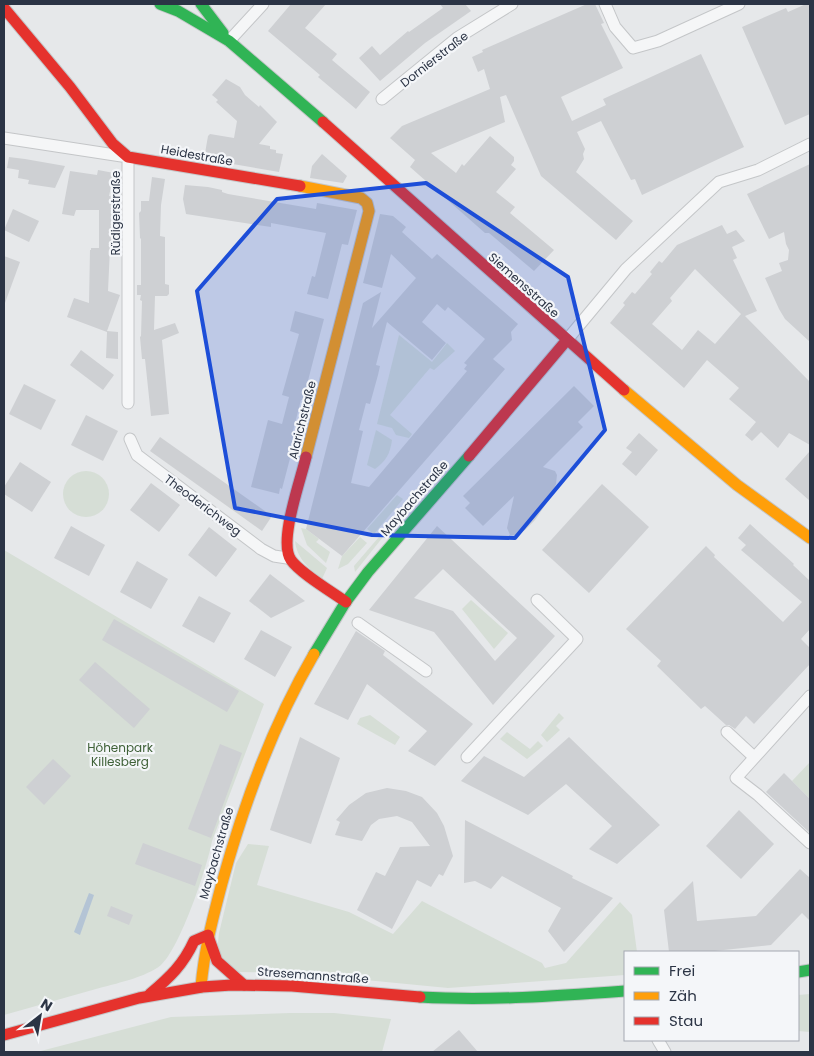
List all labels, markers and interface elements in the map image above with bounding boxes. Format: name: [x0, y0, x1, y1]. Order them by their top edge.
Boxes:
street label: Dornierstraße: [396, 27, 472, 91]
street label: Heidestraße: [160, 140, 234, 170]
street label: Rüdigerstraße: [107, 171, 124, 255]
street label: Siemensstraße: [485, 249, 563, 321]
street label: Alarichstraße: [284, 379, 320, 461]
street label: Maybachstraße: [376, 456, 452, 540]
street label: Theoderichweg: [161, 470, 245, 540]
park label: Höhenpark Killesberg: [87, 739, 154, 770]
street label: Maybachstraße: [195, 805, 237, 901]
legend: [624, 951, 799, 1041]
text: Frei: [669, 960, 695, 981]
street label: Stresemannstraße: [257, 963, 369, 987]
text: Zäh: [669, 985, 697, 1006]
north arrow: [15, 991, 65, 1041]
text: N: [37, 994, 56, 1016]
text: Stau: [669, 1010, 703, 1031]

